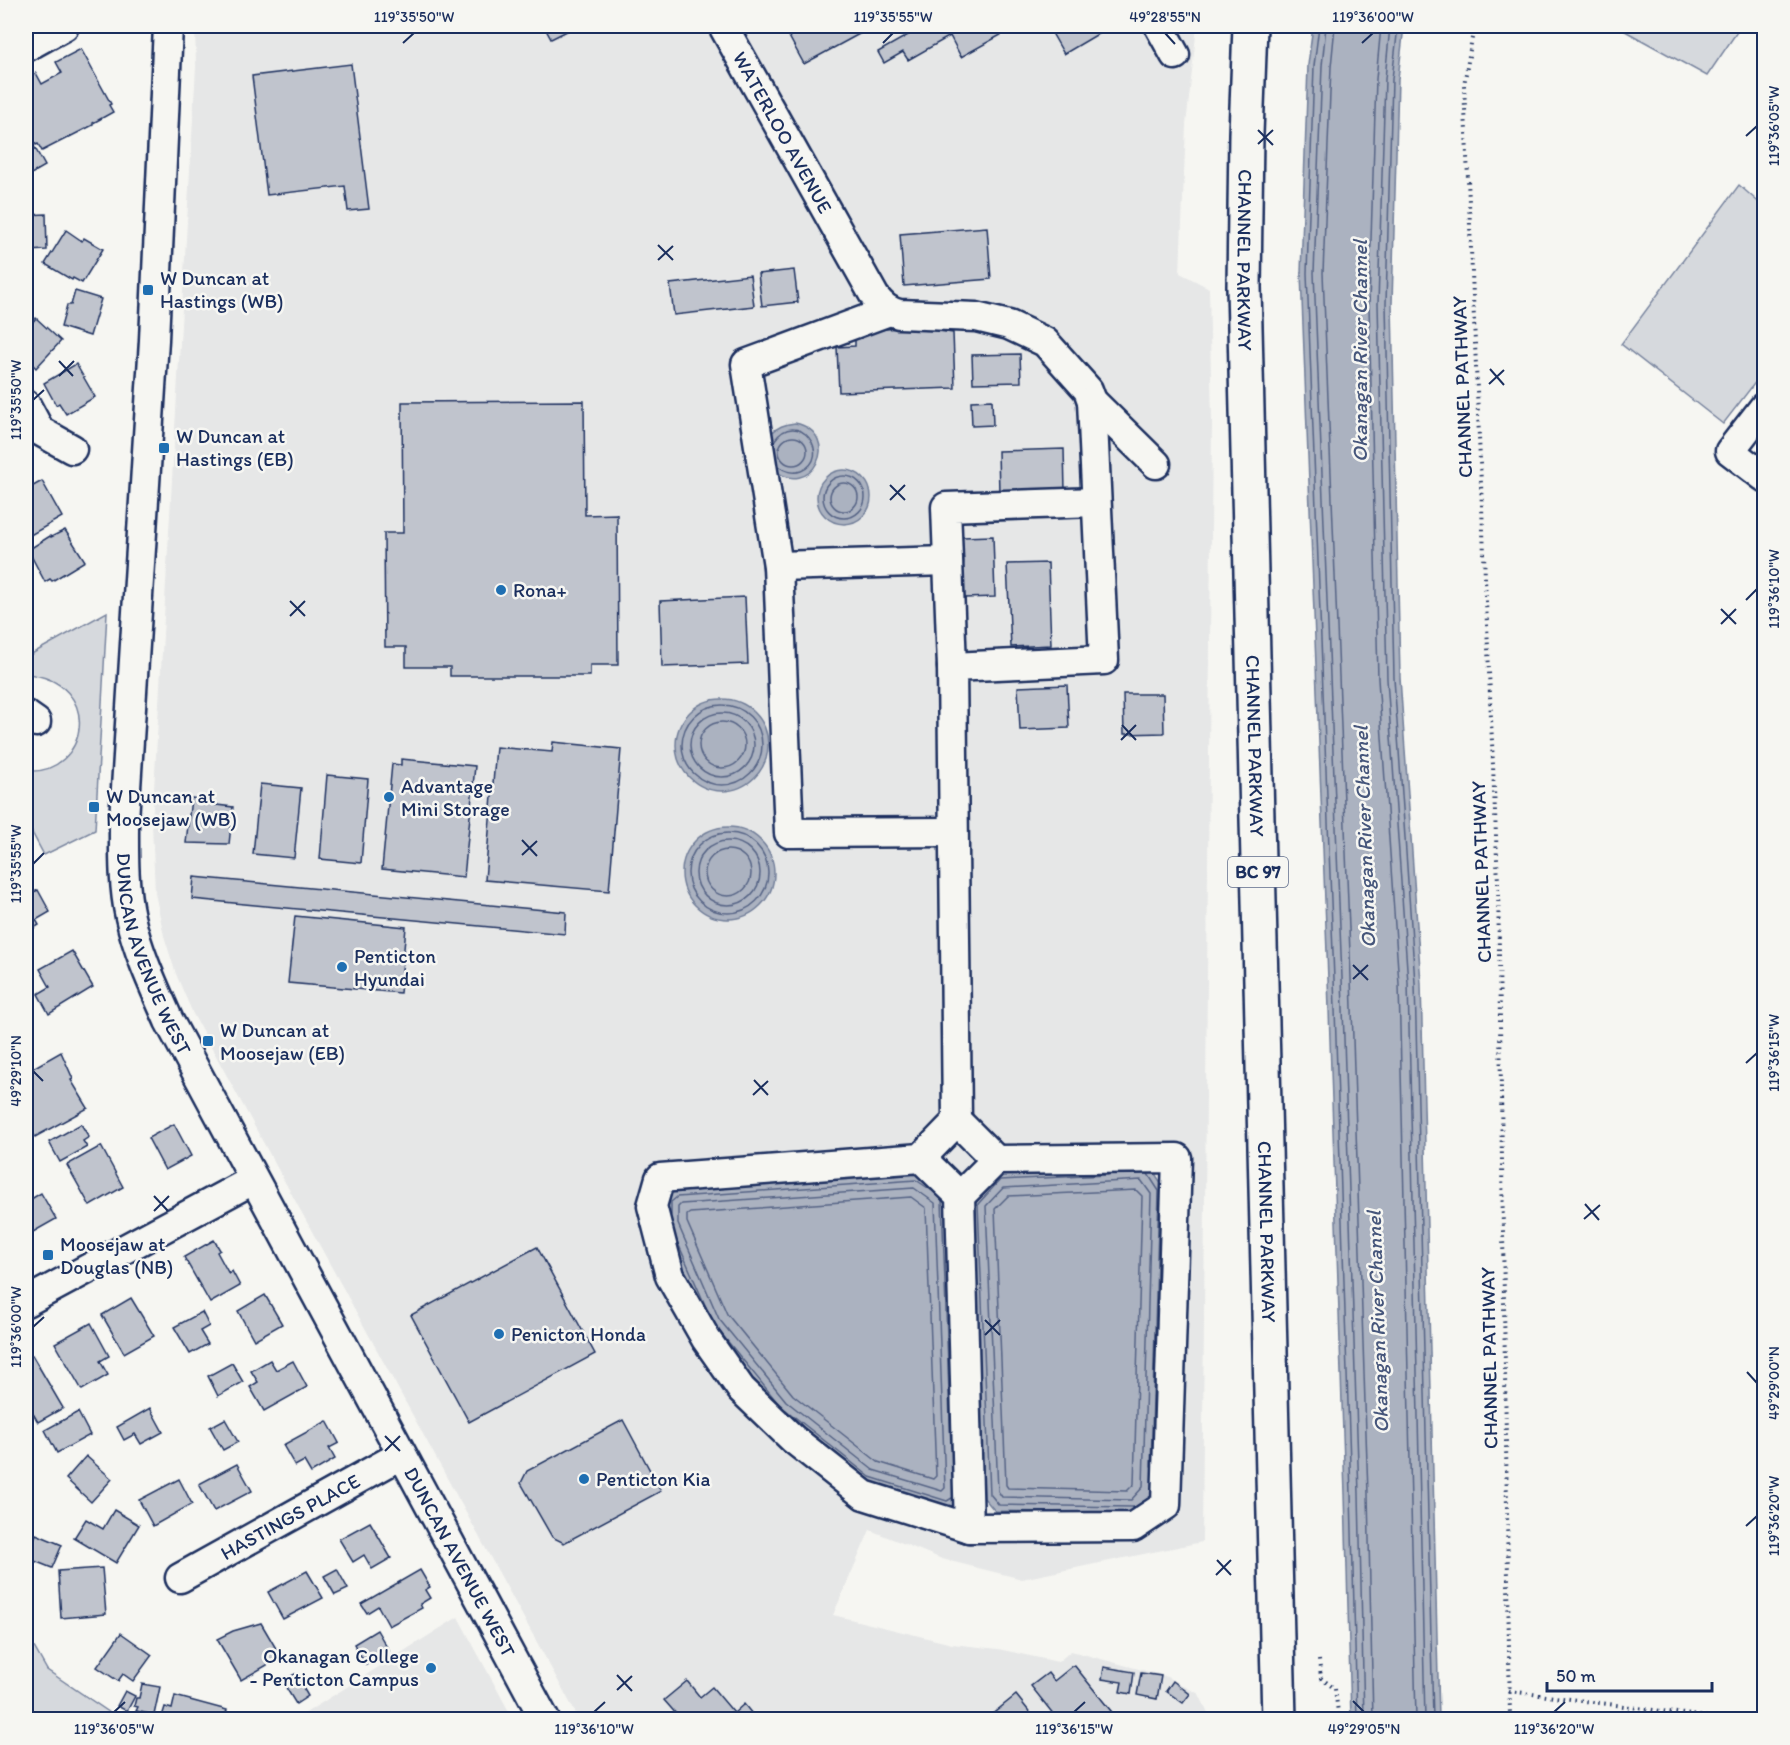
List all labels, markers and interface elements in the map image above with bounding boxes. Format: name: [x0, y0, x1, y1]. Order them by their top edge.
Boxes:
text: 119°35'50"W: [374, 8, 454, 26]
text: 119°35'55"W: [853, 8, 933, 26]
text: 49°28'55"N: [1129, 8, 1201, 26]
text: 119°36'00"W: [1332, 8, 1414, 26]
street label: WATERLOO AVENUE: [728, 47, 838, 218]
text: 119°36'05"W: [1765, 86, 1783, 166]
street label: CHANNEL PARKWAY: [1232, 169, 1258, 352]
water label: Okanagan River Channel: [1347, 238, 1372, 462]
place label: W Duncan at Hastings (WB): [160, 266, 284, 313]
marker: W Duncan at Hastings (WB): [141, 283, 155, 297]
street label: CHANNEL PATHWAY: [1447, 295, 1477, 478]
text: 119°35'50"W: [7, 360, 25, 440]
place label: W Duncan at Hastings (EB): [176, 424, 294, 471]
marker: W Duncan at Hastings (EB): [157, 441, 171, 455]
text: 119°36'10"W: [1765, 549, 1783, 629]
place label: Rona+: [513, 578, 567, 602]
marker: Rona+: [494, 583, 508, 597]
street label: CHANNEL PARKWAY: [1241, 655, 1269, 838]
water label: Okanagan River Channel: [1348, 723, 1380, 949]
place label: Advantage Mini Storage: [401, 774, 510, 821]
street label: CHANNEL PATHWAY: [1466, 780, 1496, 963]
place label: W Duncan at Moosejaw (WB): [106, 784, 237, 831]
marker: Advantage Mini Storage: [382, 790, 396, 804]
marker: W Duncan at Moosejaw (WB): [87, 800, 101, 814]
text: 119°35'55"W: [7, 824, 25, 904]
street label: DUNCAN AVENUE WEST: [112, 852, 197, 1059]
road number: BC 97: [1228, 857, 1288, 887]
place label: Penticton Hyundai: [354, 944, 436, 991]
marker: Penticton Hyundai: [335, 960, 349, 974]
text: 119°36'15"W: [1765, 1014, 1783, 1092]
place label: W Duncan at Moosejaw (EB): [220, 1018, 345, 1065]
marker: W Duncan at Moosejaw (EB): [201, 1034, 215, 1048]
text: 49°29'10"N: [7, 1035, 25, 1107]
street label: CHANNEL PARKWAY: [1253, 1140, 1281, 1323]
water label: Okanagan River Channel: [1361, 1208, 1393, 1434]
place label: Moosejaw at Douglas (NB): [60, 1232, 173, 1279]
marker: Moosejaw at Douglas (NB): [41, 1248, 55, 1262]
street label: CHANNEL PATHWAY: [1475, 1266, 1503, 1449]
text: 119°36'00"W: [7, 1286, 25, 1368]
place label: Penicton Honda: [511, 1322, 646, 1346]
marker: Penicton Honda: [492, 1327, 506, 1341]
text: 49°29'00"N: [1765, 1346, 1783, 1420]
street label: DUNCAN AVENUE WEST: [399, 1463, 521, 1661]
place label: Penticton Kia: [596, 1467, 710, 1491]
street label: HASTINGS PLACE: [216, 1468, 364, 1565]
marker: Penticton Kia: [577, 1472, 591, 1486]
text: 119°36'20"W: [1765, 1476, 1783, 1556]
place label: Okanagan College - Penticton Campus: [249, 1644, 419, 1691]
scale bar: [1547, 1655, 1712, 1693]
marker: Okanagan College - Penticton Campus: [424, 1661, 438, 1675]
text: 50 m: [1556, 1665, 1596, 1687]
text: 119°36'05"W: [74, 1720, 154, 1738]
text: 119°36'10"W: [554, 1720, 634, 1738]
text: 119°36'15"W: [1035, 1720, 1113, 1738]
text: 49°29'05"N: [1328, 1720, 1400, 1738]
text: 119°36'20"W: [1514, 1720, 1594, 1738]

